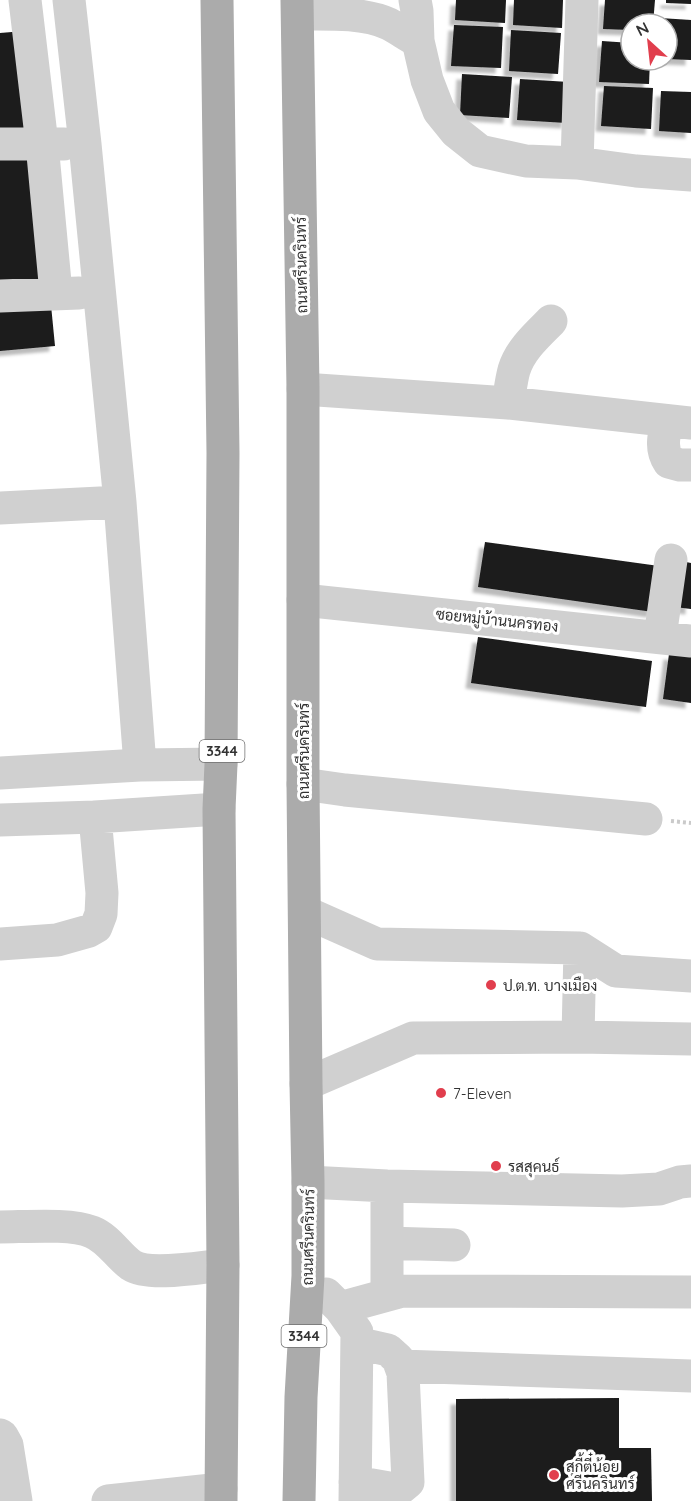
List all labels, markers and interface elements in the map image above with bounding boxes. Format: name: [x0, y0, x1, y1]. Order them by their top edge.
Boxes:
north arrow: [619, 12, 679, 72]
text: N: [632, 17, 652, 40]
street label: ถนนศรีนครินทร์: [291, 217, 311, 313]
street label: ซอยหมู่บ้านนครทอง: [435, 604, 559, 637]
street label: ถนนศรีนครินทร์: [294, 703, 313, 799]
road number: 3344: [200, 740, 244, 762]
place label: ป.ต.ท. บางเมือง: [503, 976, 597, 995]
marker: ป.ต.ท. บางเมือง: [484, 978, 498, 992]
place label: 7-Eleven: [453, 1084, 512, 1103]
marker: 7-Eleven: [434, 1086, 448, 1100]
place label: รสสุคนธ์: [508, 1157, 559, 1178]
marker: รสสุคนธ์: [489, 1159, 503, 1173]
street label: ถนนศรีนครินทร์: [298, 1189, 318, 1285]
road number: 3344: [282, 1325, 326, 1347]
place label: สุกี้ตี๋น้อย ศรีนครินทร์: [566, 1452, 635, 1493]
marker: สุกี้ตี๋น้อย ศรีนครินทร์: [547, 1468, 561, 1482]

